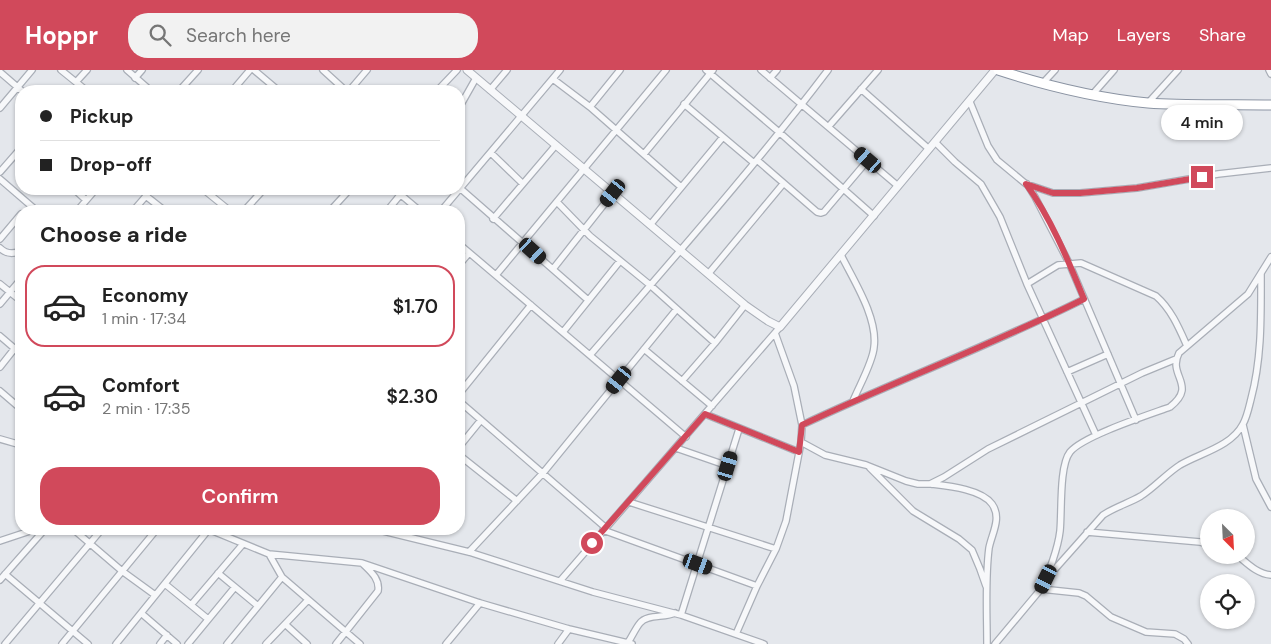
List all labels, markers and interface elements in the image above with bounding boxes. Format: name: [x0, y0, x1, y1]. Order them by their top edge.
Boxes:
search box: [128, 13, 478, 58]
text: Hoppr: [25, 20, 98, 51]
icon: search: [146, 21, 174, 49]
text: Search here: [186, 23, 291, 48]
text: Map: [1053, 23, 1089, 47]
text: Layers: [1117, 23, 1171, 47]
text: Share: [1199, 23, 1246, 47]
text: Pickup: [70, 104, 134, 129]
callout: 4 min: [1161, 104, 1243, 140]
text: 4 min: [1181, 112, 1223, 133]
car: [851, 144, 884, 176]
text: Drop-off: [70, 152, 152, 177]
route end: [1191, 166, 1213, 188]
car: [597, 177, 628, 209]
text: Choose a ride: [40, 220, 188, 249]
car: [516, 235, 549, 267]
text: Economy: [102, 283, 189, 308]
icon: car: [42, 284, 87, 329]
text: $1.70: [393, 294, 438, 319]
text: 1 min · 17:34: [102, 308, 186, 329]
car: [603, 364, 634, 396]
text: Comfort: [102, 373, 180, 398]
icon: car: [42, 374, 87, 419]
text: $2.30: [387, 384, 438, 409]
text: 2 min · 17:35: [102, 398, 190, 419]
car: [716, 449, 739, 483]
button: Confirm: [40, 467, 440, 525]
north arrow: [1200, 509, 1255, 564]
map controls: [1200, 509, 1255, 629]
route start: [581, 532, 603, 554]
car: [681, 552, 714, 576]
car: [1032, 562, 1059, 596]
button: locate: [1200, 574, 1255, 629]

